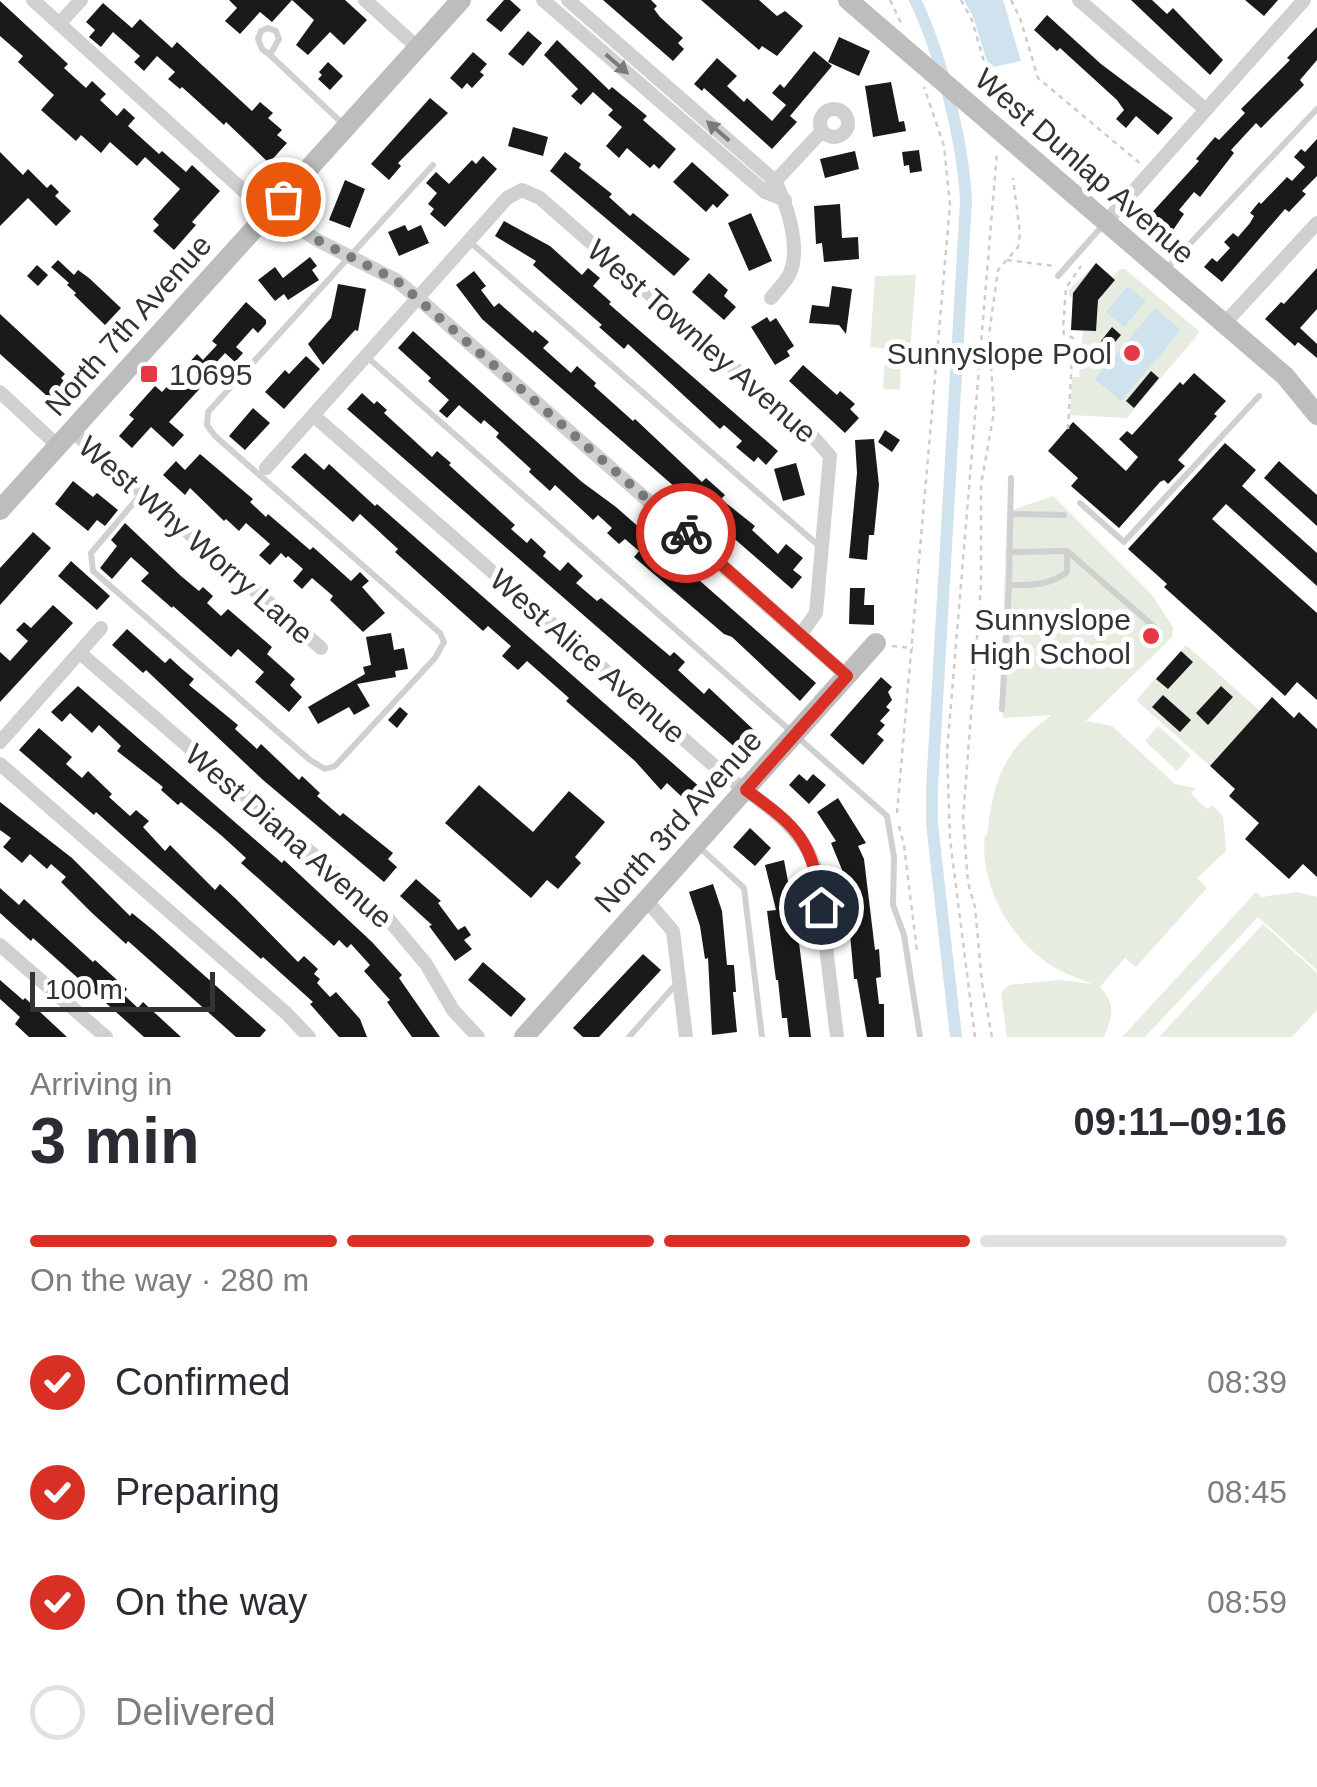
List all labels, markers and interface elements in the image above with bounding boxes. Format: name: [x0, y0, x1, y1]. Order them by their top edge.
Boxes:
one-way arrow: [604, 52, 629, 74]
street label: West Dunlap Avenue: [969, 62, 1201, 270]
one-way arrow: [706, 120, 731, 142]
pin: [241, 157, 326, 242]
icon: bag: [256, 172, 311, 227]
street label: North 7th Avenue: [38, 228, 218, 422]
street label: West Townley Avenue: [581, 233, 823, 449]
place label: Sunnyslope Pool: [887, 337, 1112, 370]
marker: Sunnyslope Pool: [1121, 342, 1143, 364]
place label: 10695: [169, 358, 252, 391]
marker: 10695: [138, 363, 160, 385]
street label: West Why Worry Lane: [72, 429, 320, 651]
courier: [636, 483, 736, 583]
icon: bike: [659, 506, 714, 561]
street label: West Alice Avenue: [484, 562, 692, 750]
place label: Sunnyslope High School: [969, 603, 1131, 670]
marker: Sunnyslope High School: [1140, 625, 1162, 647]
street label: North 3rd Avenue: [588, 723, 768, 919]
street label: West Diana Avenue: [179, 737, 399, 935]
pin: [779, 865, 864, 950]
icon: home: [794, 880, 849, 935]
scale bar: [30, 967, 215, 1011]
text: 100 m: [45, 974, 123, 1005]
text: Arriving in: [30, 1066, 172, 1102]
text: 09:11–09:16: [1074, 1101, 1287, 1143]
text: 3 min: [30, 1104, 200, 1177]
text: On the way · 280 m: [30, 1262, 309, 1298]
icon: check: [30, 1355, 85, 1410]
text: Confirmed: [115, 1361, 290, 1403]
text: 08:39: [1207, 1364, 1287, 1400]
icon: check: [30, 1465, 85, 1520]
text: Preparing: [115, 1471, 280, 1513]
text: 08:45: [1207, 1474, 1287, 1510]
icon: check: [30, 1575, 85, 1630]
text: On the way: [115, 1581, 307, 1623]
text: 08:59: [1207, 1584, 1287, 1620]
text: Delivered: [115, 1691, 276, 1733]

